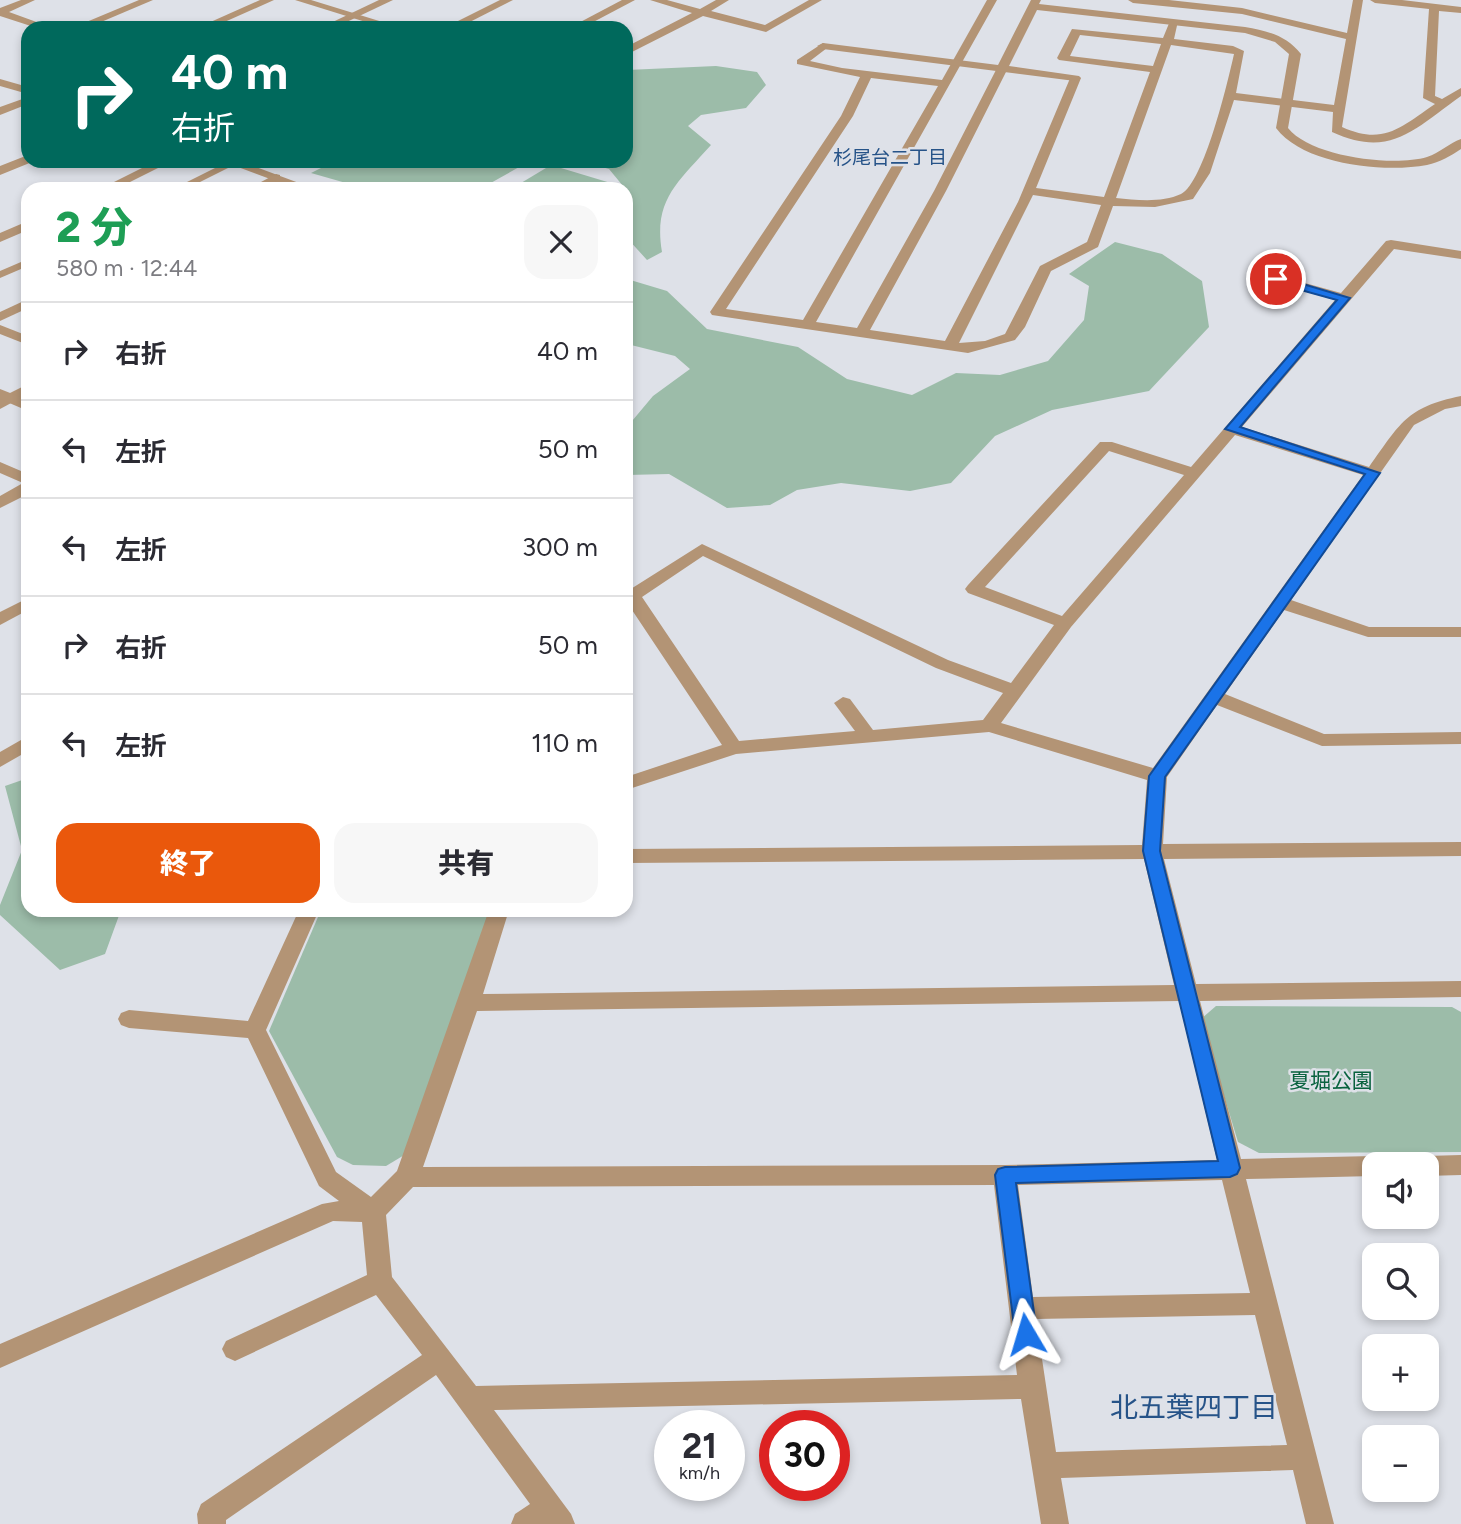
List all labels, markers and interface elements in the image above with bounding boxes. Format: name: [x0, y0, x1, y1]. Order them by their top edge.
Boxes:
text: 40 m: [171, 42, 288, 101]
icon: right: [56, 49, 147, 140]
text: 右折: [171, 109, 235, 147]
district label: 杉尾台二丁目: [833, 146, 947, 169]
text: 2 分: [56, 202, 133, 253]
button: close: [524, 205, 598, 279]
pin: [1246, 249, 1306, 309]
text: 580 m · 12:44: [56, 254, 197, 282]
icon: arrive: [1257, 260, 1295, 298]
icon: right: [56, 332, 94, 370]
text: 40 m: [537, 335, 598, 367]
text: 右折: [115, 338, 167, 370]
icon: left: [56, 430, 94, 468]
text: 50 m: [538, 433, 598, 465]
text: 左折: [115, 436, 167, 468]
icon: left: [56, 528, 94, 566]
text: 300 m: [522, 531, 598, 563]
text: 左折: [115, 534, 167, 566]
icon: right: [56, 626, 94, 664]
text: 50 m: [538, 629, 598, 661]
text: 右折: [115, 632, 167, 664]
icon: left: [56, 724, 94, 762]
text: 110 m: [531, 727, 598, 759]
text: 左折: [115, 730, 167, 762]
button: 終了: [56, 823, 320, 903]
button: 共有: [334, 823, 598, 903]
park label: 夏堀公園: [1289, 1068, 1373, 1093]
map controls: [1362, 1152, 1439, 1502]
button: sound: [1362, 1152, 1439, 1229]
button: search: [1362, 1243, 1439, 1320]
position arrow: [989, 1297, 1063, 1371]
button: +: [1362, 1334, 1439, 1411]
district label: 北五葉四丁目: [1110, 1390, 1278, 1424]
speed limit sign: 30: [759, 1410, 850, 1501]
text: 21: [682, 1425, 717, 1467]
button: −: [1362, 1425, 1439, 1502]
text: km/h: [679, 1462, 720, 1484]

